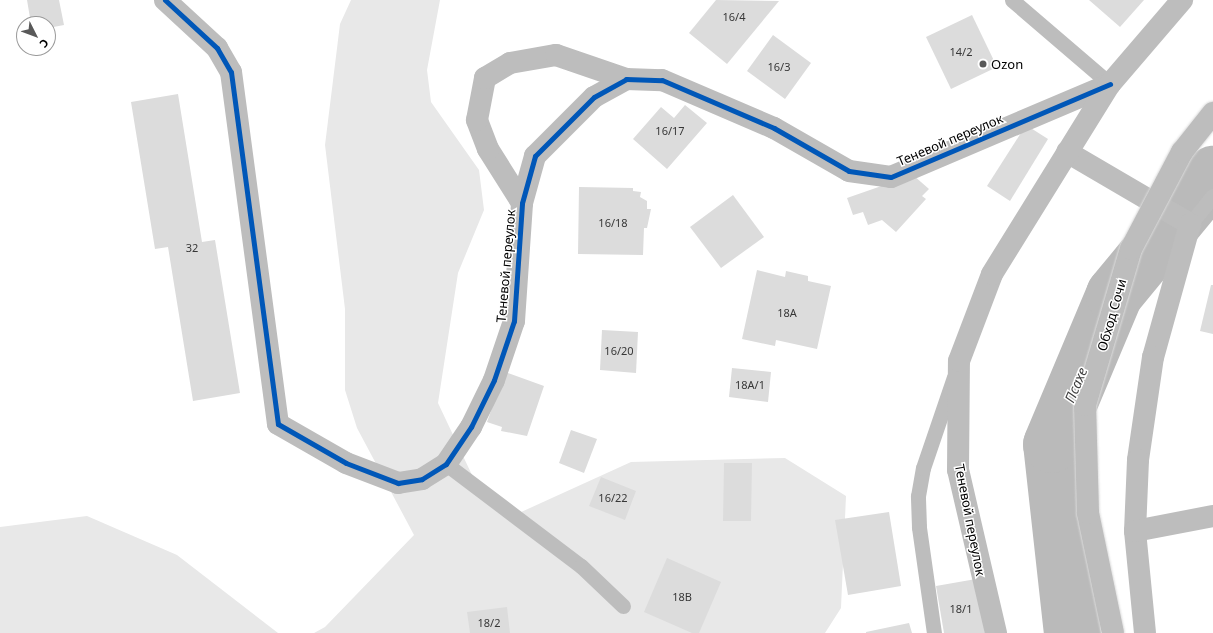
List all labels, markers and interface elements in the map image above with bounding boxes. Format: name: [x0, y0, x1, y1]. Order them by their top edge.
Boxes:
house number: 16/4: [723, 10, 745, 24]
north arrow: [16, 16, 56, 56]
text: С: [37, 36, 53, 51]
house number: 14/2: [950, 45, 972, 59]
place label: Ozon: [991, 56, 1023, 72]
marker: Ozon: [978, 59, 988, 69]
house number: 16/3: [768, 60, 790, 74]
street label: Теневой переулок: [895, 111, 1005, 169]
house number: 16/17: [655, 124, 685, 138]
street label: Теневой переулок: [493, 209, 519, 323]
house number: 16/18: [598, 216, 628, 230]
house number: 32: [186, 241, 198, 255]
street label: Обход Сочи: [1094, 277, 1130, 353]
house number: 18А: [777, 306, 797, 320]
house number: 16/20: [604, 344, 634, 358]
water label: Псахе: [1061, 365, 1091, 405]
house number: 18А/1: [735, 378, 765, 392]
street label: Теневой переулок: [952, 463, 988, 577]
house number: 16/22: [598, 491, 628, 505]
house number: 18В: [672, 590, 692, 604]
house number: 18/1: [950, 602, 972, 616]
house number: 18/2: [478, 616, 500, 630]

